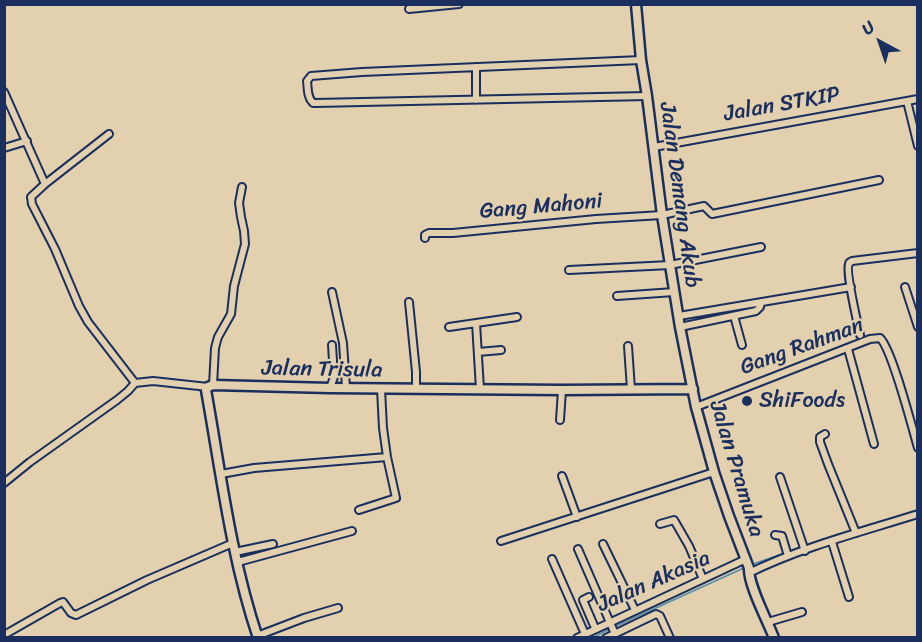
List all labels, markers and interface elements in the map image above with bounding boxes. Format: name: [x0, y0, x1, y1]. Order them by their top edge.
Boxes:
north arrow: [850, 12, 910, 72]
text: U: [855, 13, 881, 42]
street label: Jalan STKIP: [722, 82, 842, 128]
street label: Jalan Demang Akub: [653, 101, 705, 289]
street label: Gang Mahoni: [479, 188, 603, 226]
street label: Gang Rahman: [737, 312, 867, 382]
street label: Jalan Trisula: [261, 356, 383, 384]
place label: ShiFoods: [759, 388, 845, 414]
marker: ShiFoods: [740, 394, 754, 408]
street label: Jalan Pramuka: [703, 398, 769, 540]
street label: Jalan Akasia: [594, 545, 714, 619]

